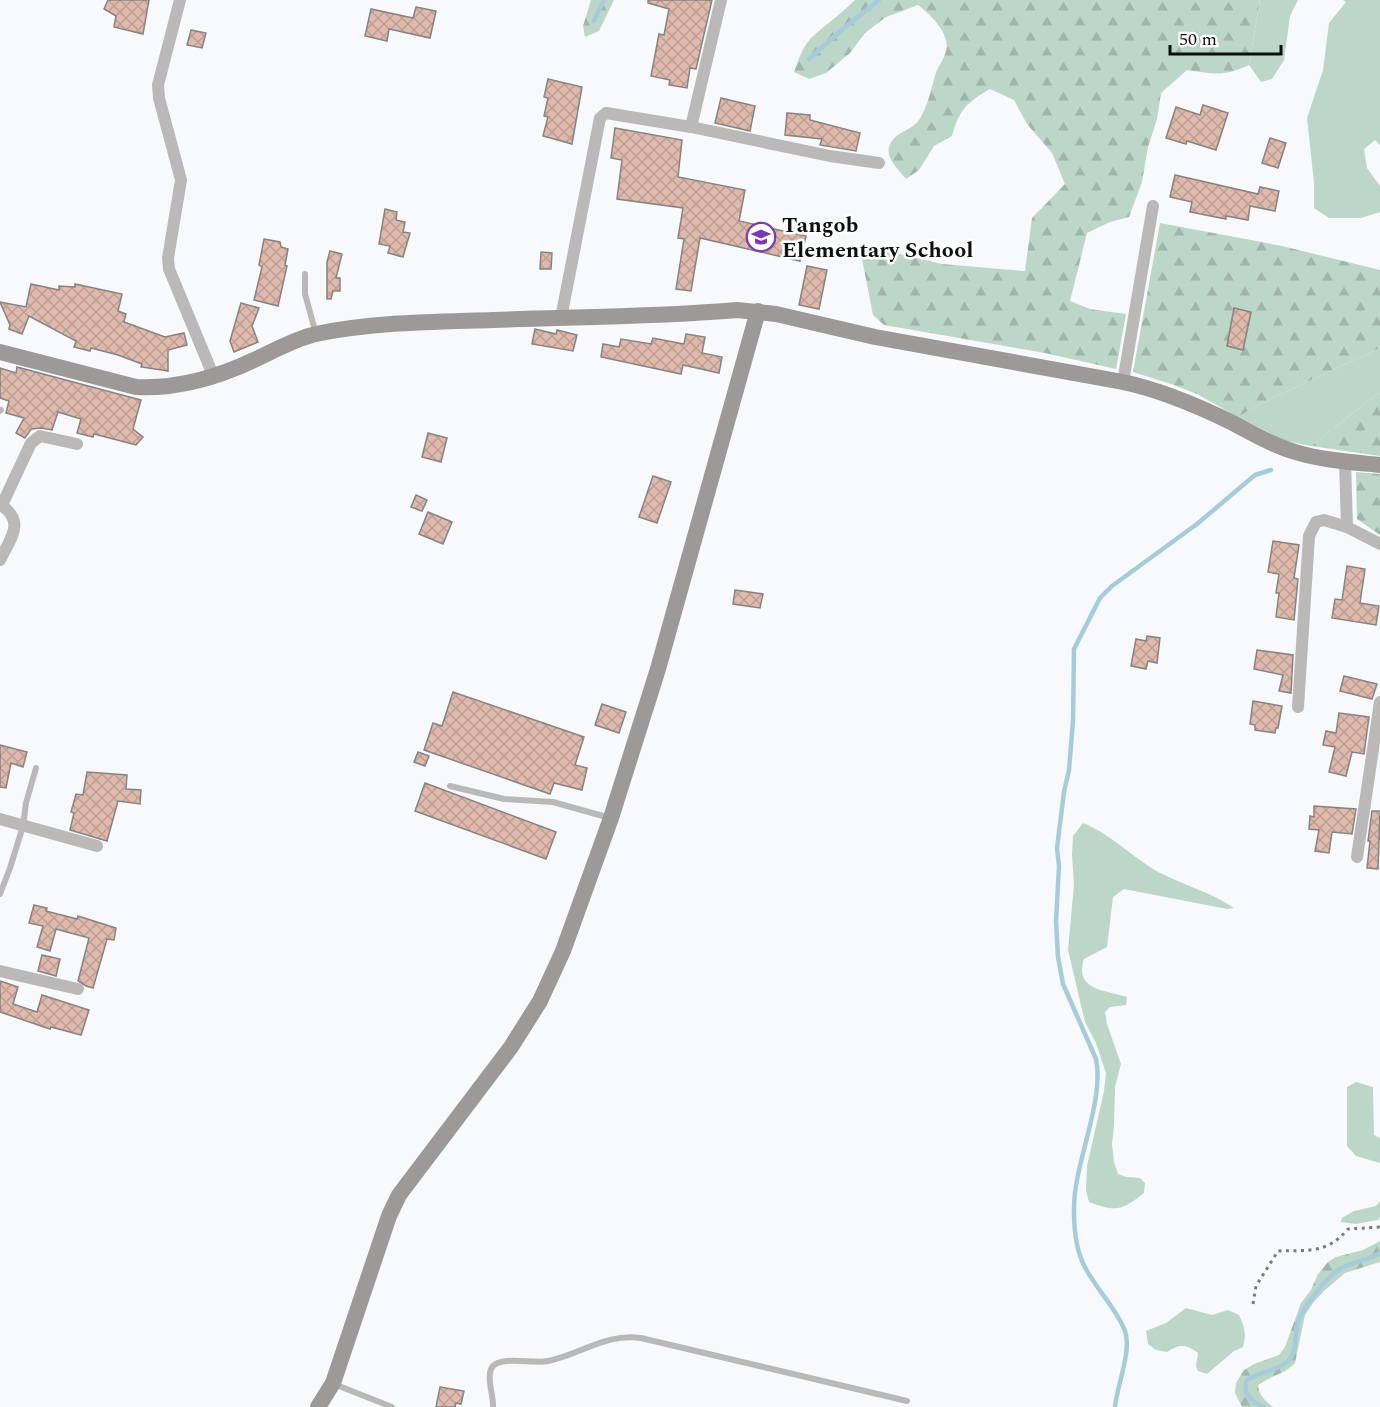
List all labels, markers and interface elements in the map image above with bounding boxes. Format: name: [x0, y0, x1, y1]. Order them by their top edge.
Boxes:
scale bar: [1170, 18, 1281, 56]
text: 50 m: [1179, 26, 1217, 53]
place label: Tangob Elementary School: [782, 209, 973, 267]
school or university icon: Tangob Elementary School: [745, 221, 777, 253]

